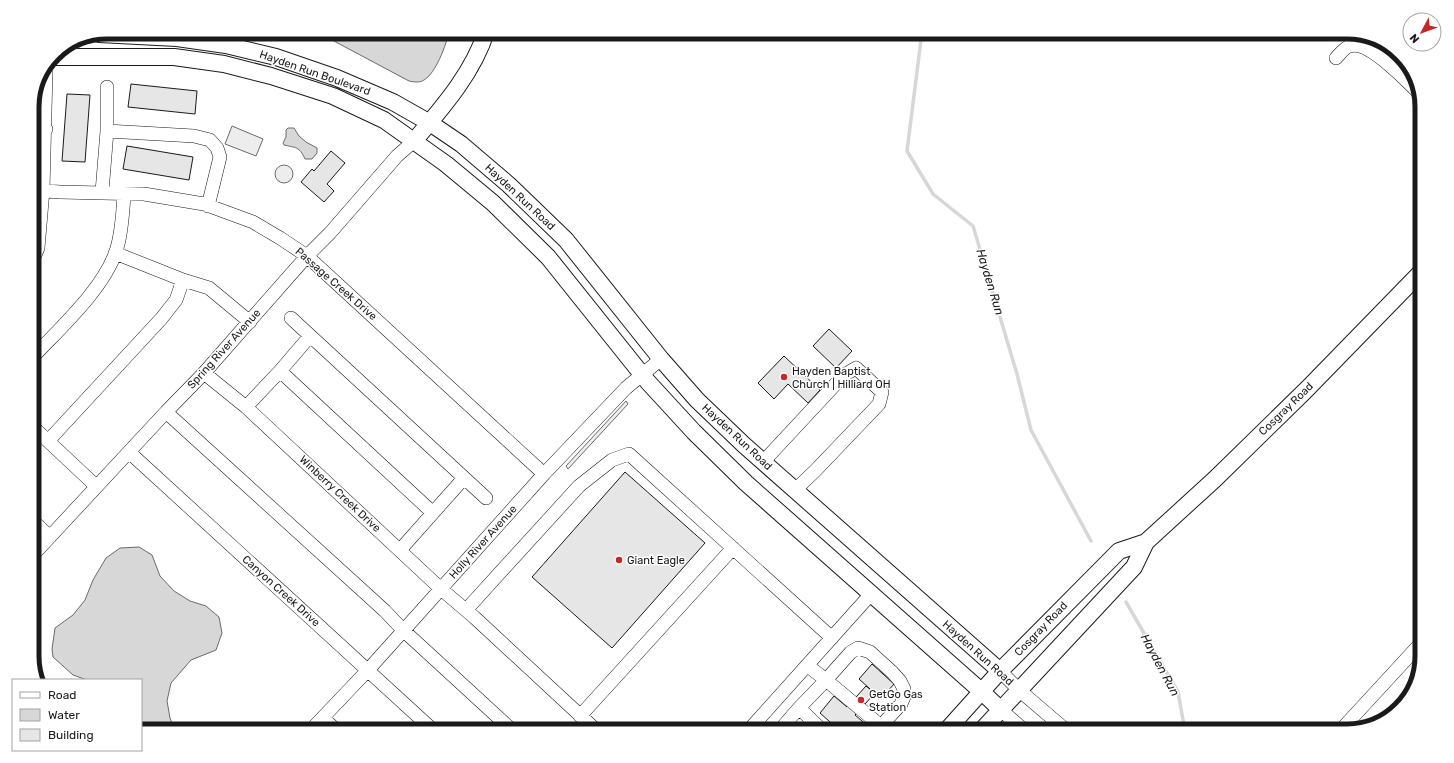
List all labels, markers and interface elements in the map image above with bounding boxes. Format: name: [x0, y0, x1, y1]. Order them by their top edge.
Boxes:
north arrow: [1402, 12, 1442, 52]
text: N: [1407, 31, 1422, 45]
street label: Hayden Run Boulevard: [258, 48, 372, 98]
street label: Hayden Run Road: [482, 161, 558, 233]
street label: Passage Creek Drive: [292, 245, 380, 323]
water label: Hayden Run: [973, 247, 1007, 317]
street label: Spring River Avenue: [185, 306, 263, 392]
place label: Hayden Baptist Church | Hilliard OH: [792, 365, 891, 391]
marker: Hayden Baptist Church | Hilliard OH: [779, 372, 789, 382]
street label: Cosgray Road: [1256, 380, 1316, 438]
street label: Hayden Run Road: [699, 401, 775, 473]
street label: Winberry Creek Drive: [297, 453, 383, 535]
street label: Holly River Avenue: [446, 502, 520, 582]
street label: Canyon Creek Drive: [240, 553, 322, 629]
place label: Giant Eagle: [627, 554, 685, 567]
marker: Giant Eagle: [614, 555, 624, 565]
street label: Cosgray Road: [1012, 599, 1070, 659]
street label: Hayden Run Road: [940, 618, 1016, 688]
water label: Hayden Run: [1138, 631, 1182, 699]
legend: [12, 679, 142, 751]
text: Road: [48, 688, 76, 702]
place label: GetGo Gas Station: [869, 688, 923, 714]
marker: GetGo Gas Station: [856, 695, 866, 705]
text: Water: [48, 708, 80, 722]
text: Building: [48, 728, 94, 742]

